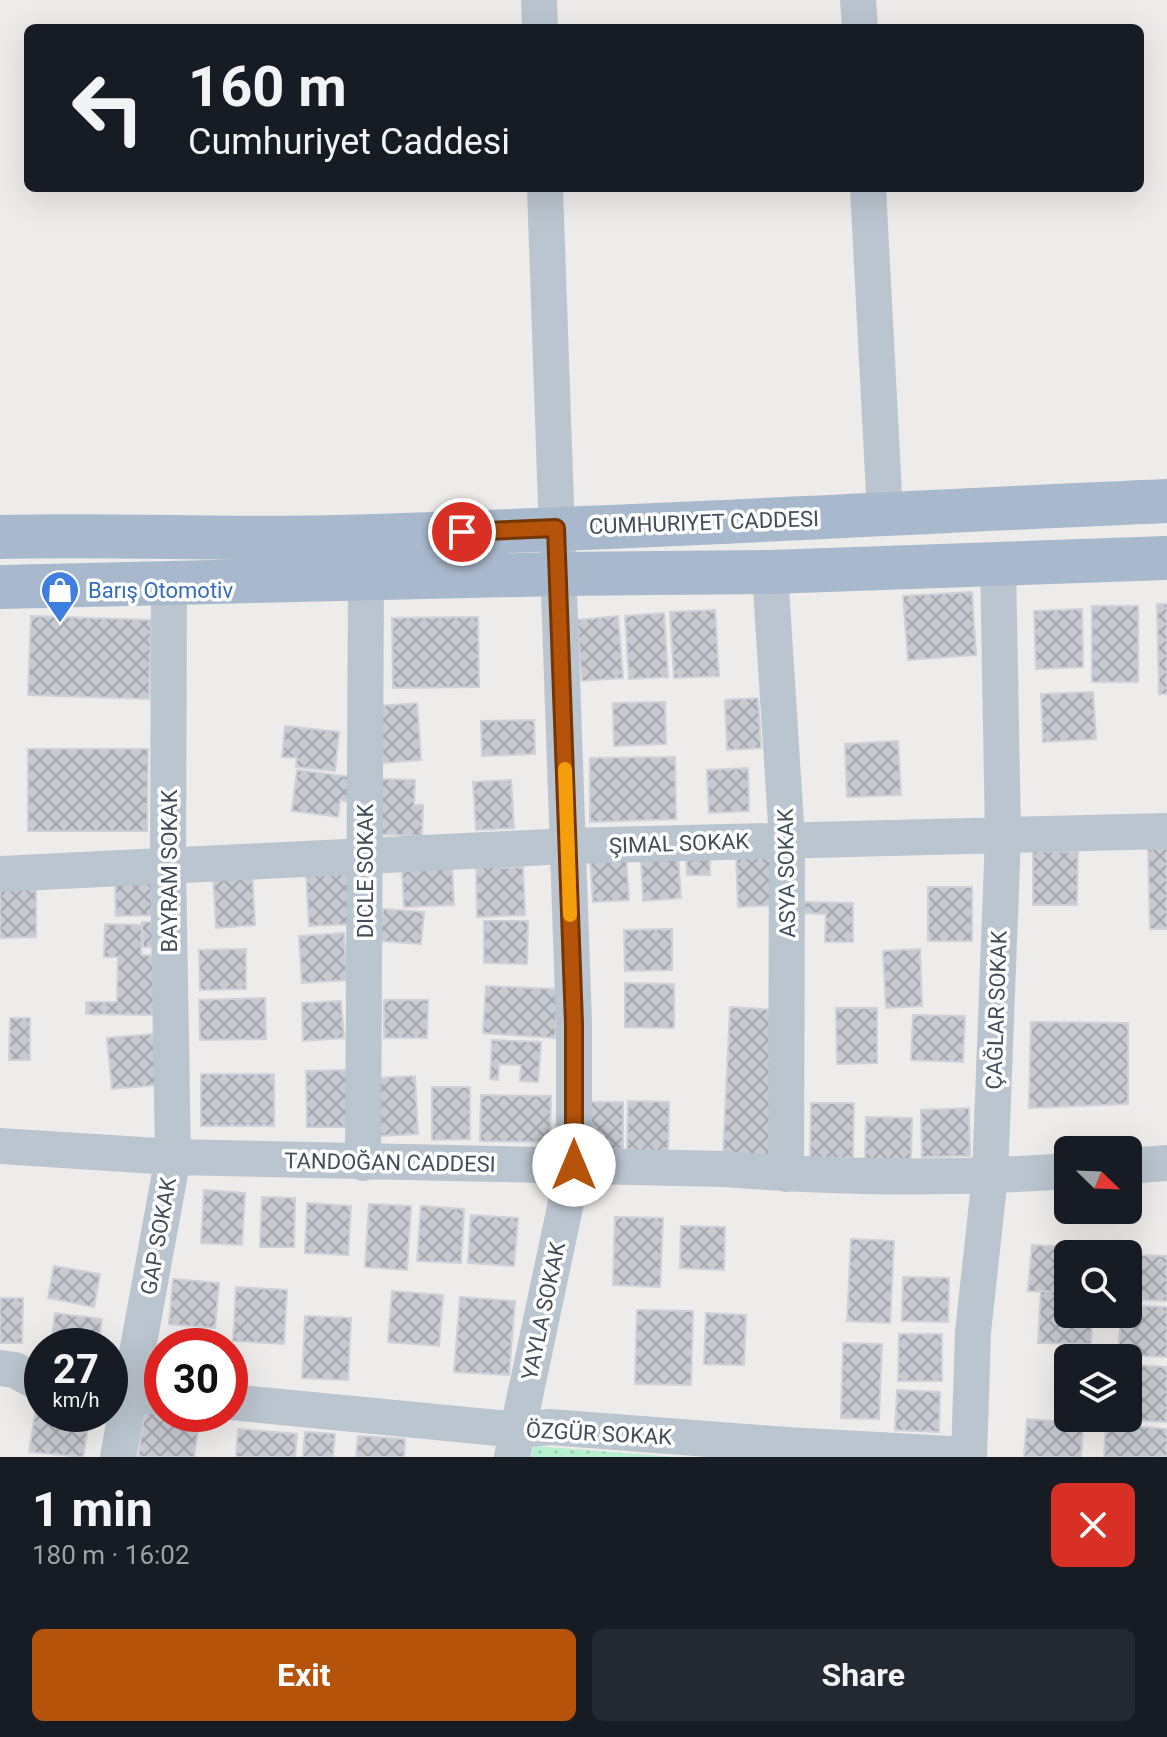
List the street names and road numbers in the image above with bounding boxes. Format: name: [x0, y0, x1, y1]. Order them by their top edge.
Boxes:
street label: CUMHURIYET CADDESI: [589, 506, 819, 539]
street label: BAYRAM SOKAK: [157, 789, 182, 953]
street label: DICLE SOKAK: [353, 803, 378, 938]
street label: ASYA SOKAK: [773, 808, 800, 938]
street label: ŞIMAL SOKAK: [608, 829, 750, 858]
street label: ÇAĞLAR SOKAK: [981, 930, 1012, 1090]
street label: TANDOĞAN CADDESI: [284, 1148, 496, 1177]
street label: GAP SOKAK: [136, 1175, 181, 1297]
street label: YAYLA SOKAK: [517, 1239, 570, 1383]
street label: ÖZGÜR SOKAK: [525, 1417, 673, 1450]

